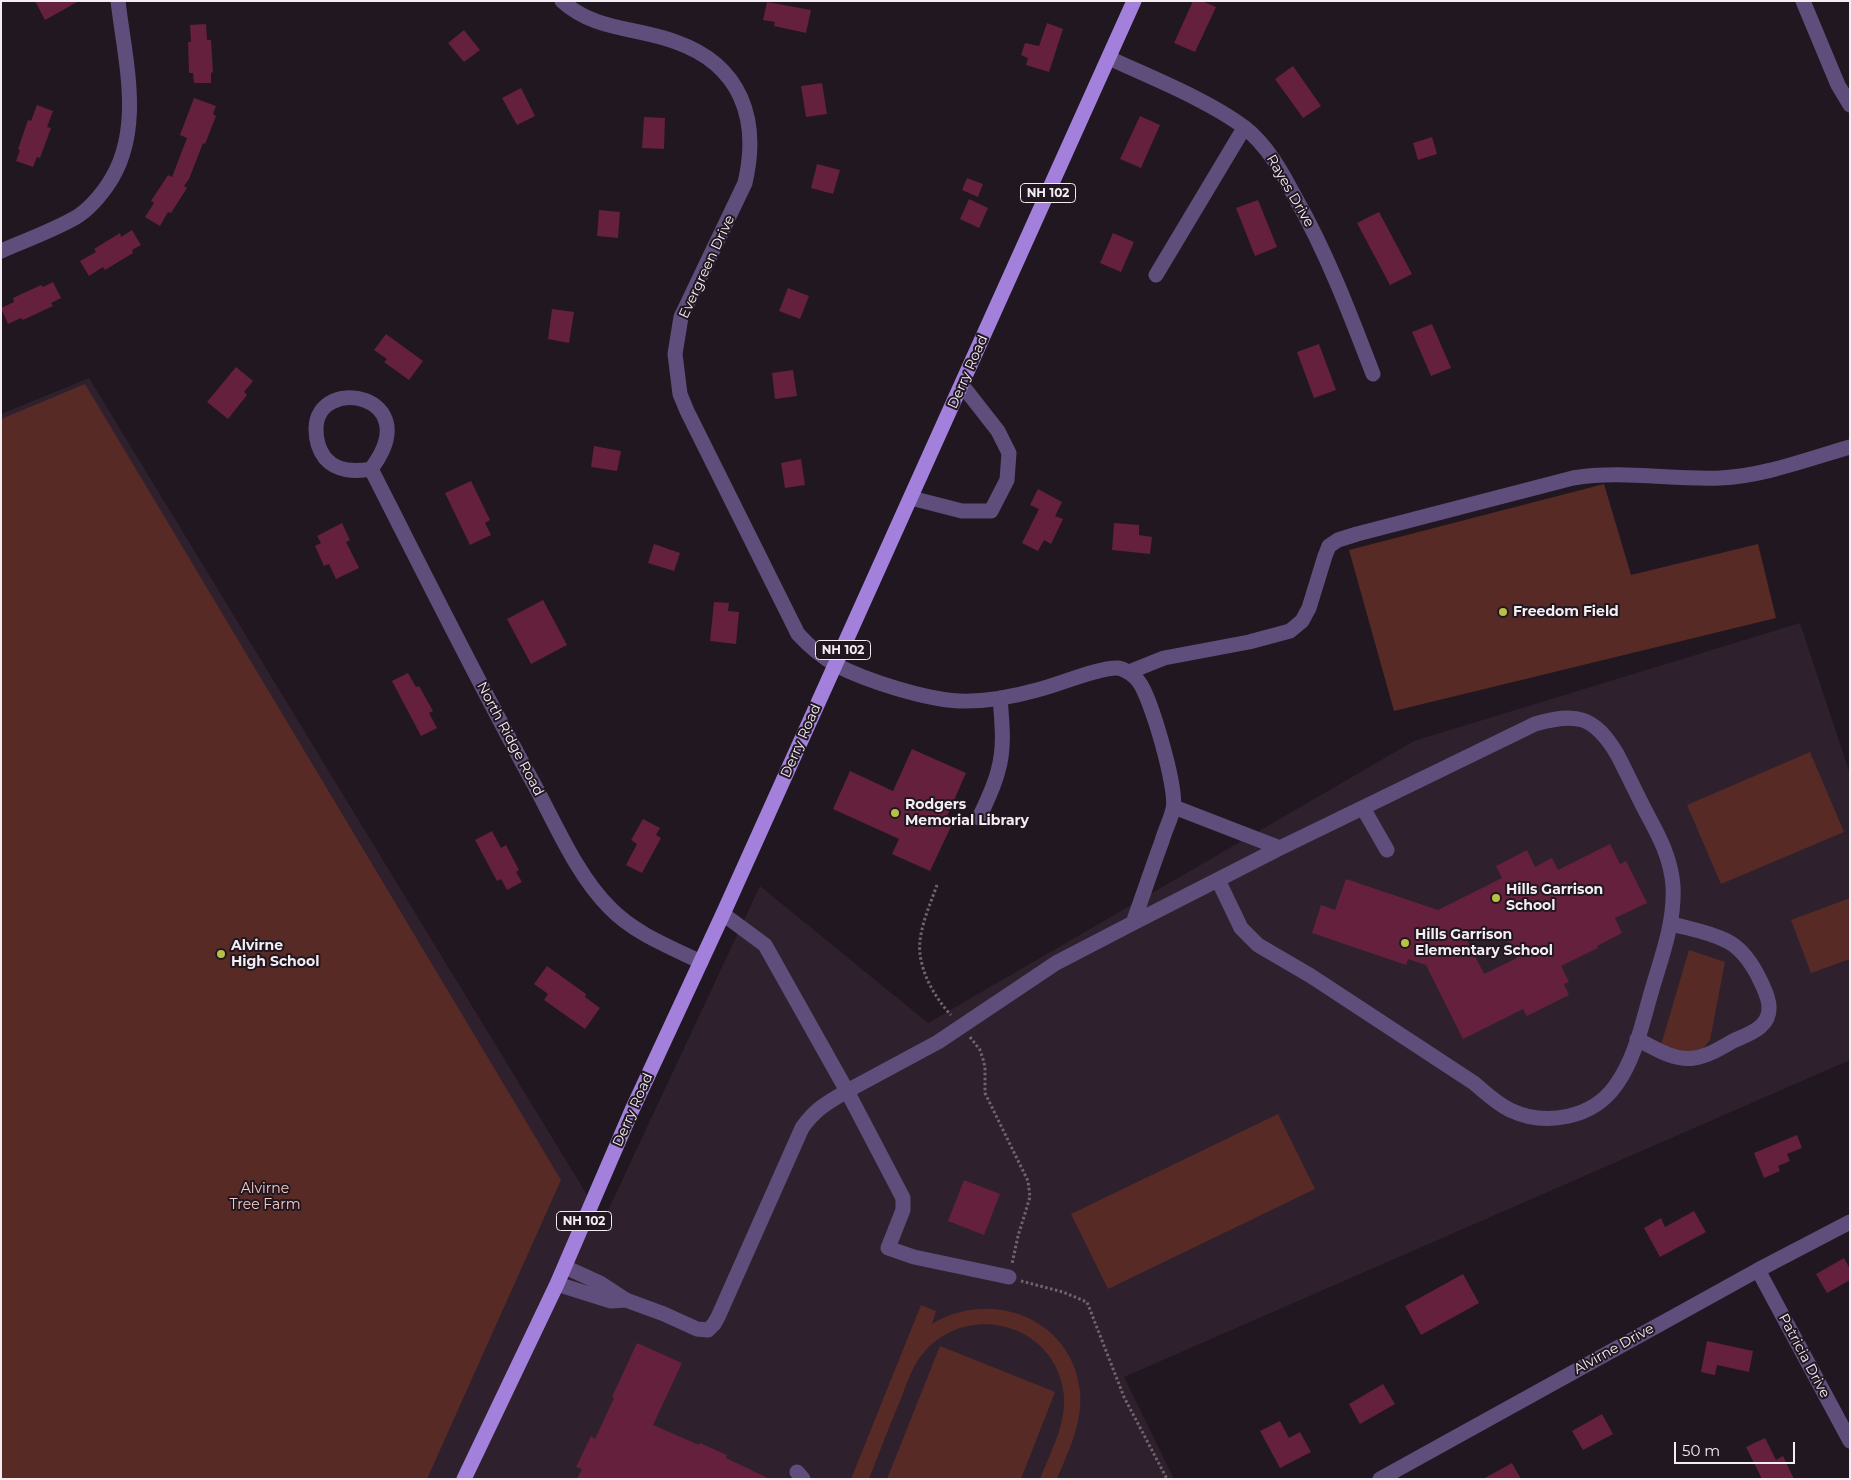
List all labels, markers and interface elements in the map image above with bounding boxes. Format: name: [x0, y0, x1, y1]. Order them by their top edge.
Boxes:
street label: Rayes Drive: [1262, 152, 1318, 230]
road number: NH 102: [1020, 184, 1076, 202]
street label: Evergreen Drive: [676, 213, 738, 321]
street label: Derry Road: [944, 333, 992, 411]
place label: Freedom Field: [1513, 604, 1619, 620]
marker: Freedom Field: [1497, 606, 1509, 618]
road number: NH 102: [816, 640, 870, 660]
street label: North Ridge Road: [473, 679, 547, 799]
street label: Derry Road: [777, 702, 825, 780]
place label: Rodgers Memorial Library: [905, 797, 1029, 830]
marker: Rodgers Memorial Library: [889, 807, 901, 819]
place label: Hills Garrison School: [1506, 882, 1603, 914]
marker: Hills Garrison School: [1490, 892, 1502, 904]
place label: Hills Garrison Elementary School: [1415, 927, 1553, 960]
marker: Hills Garrison Elementary School: [1399, 937, 1411, 949]
place label: Alvirne High School: [231, 938, 319, 970]
marker: Alvirne High School: [215, 948, 227, 960]
street label: Derry Road: [609, 1071, 657, 1149]
park label: Alvirne Tree Farm: [229, 1181, 301, 1214]
road number: NH 102: [556, 1212, 612, 1230]
street label: Patricia Drive: [1775, 1311, 1833, 1401]
street label: Alvirne Drive: [1571, 1320, 1657, 1378]
scale bar: [1676, 1432, 1797, 1464]
text: 50 m: [1682, 1441, 1720, 1460]

